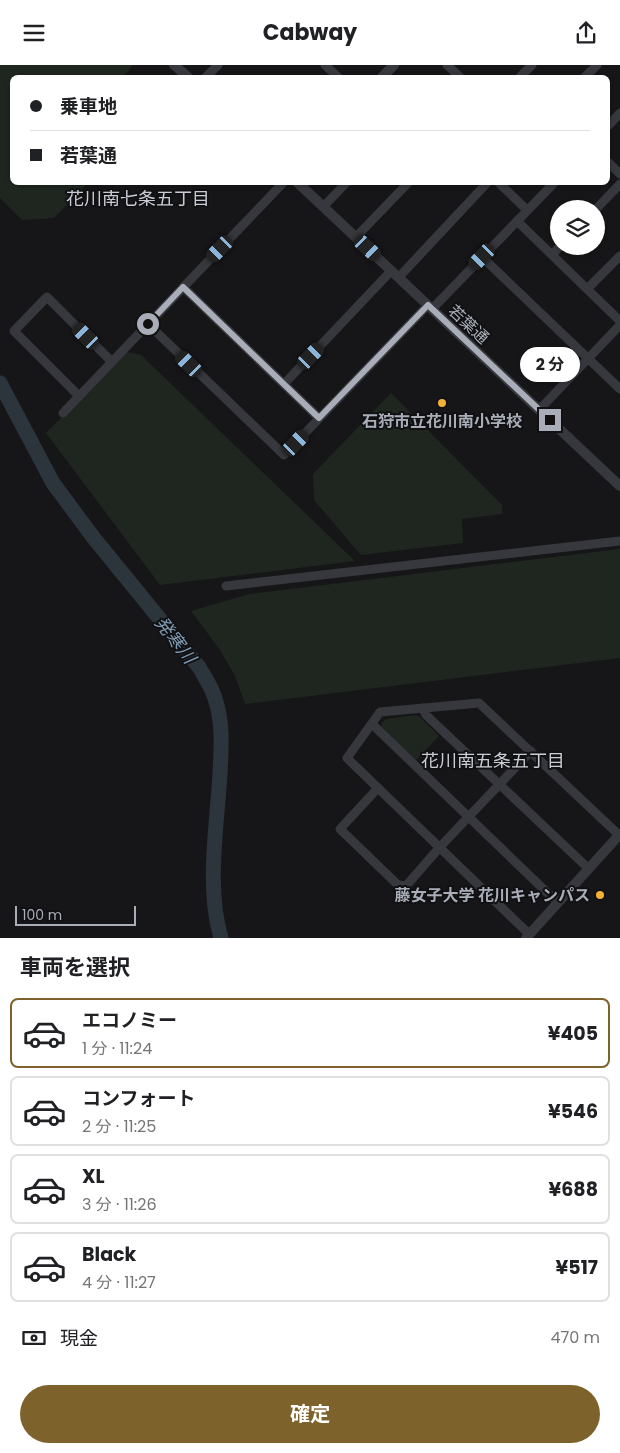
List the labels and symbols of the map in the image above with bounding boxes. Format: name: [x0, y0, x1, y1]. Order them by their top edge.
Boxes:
district label: 花川南七条五丁目: [66, 186, 210, 211]
car: [351, 232, 384, 264]
car: [204, 233, 235, 265]
car: [466, 241, 497, 273]
street label: 若葉通: [443, 300, 494, 349]
route start: [137, 313, 159, 335]
car: [70, 320, 101, 352]
car: [295, 340, 326, 372]
callout: 2 分: [520, 347, 580, 383]
car: [172, 348, 205, 380]
marker: 石狩市立花川南小学校: [436, 397, 448, 409]
route end: [539, 409, 561, 431]
place label: 石狩市立花川南小学校: [362, 410, 522, 433]
car: [280, 427, 311, 459]
water label: 発寒川: [149, 611, 203, 670]
district label: 花川南五条五丁目: [421, 748, 565, 773]
place label: 藤女子大学 花川キャンパス: [395, 884, 590, 907]
marker: 藤女子大学 花川キャンパス: [594, 889, 606, 901]
scale bar: [15, 903, 136, 926]

